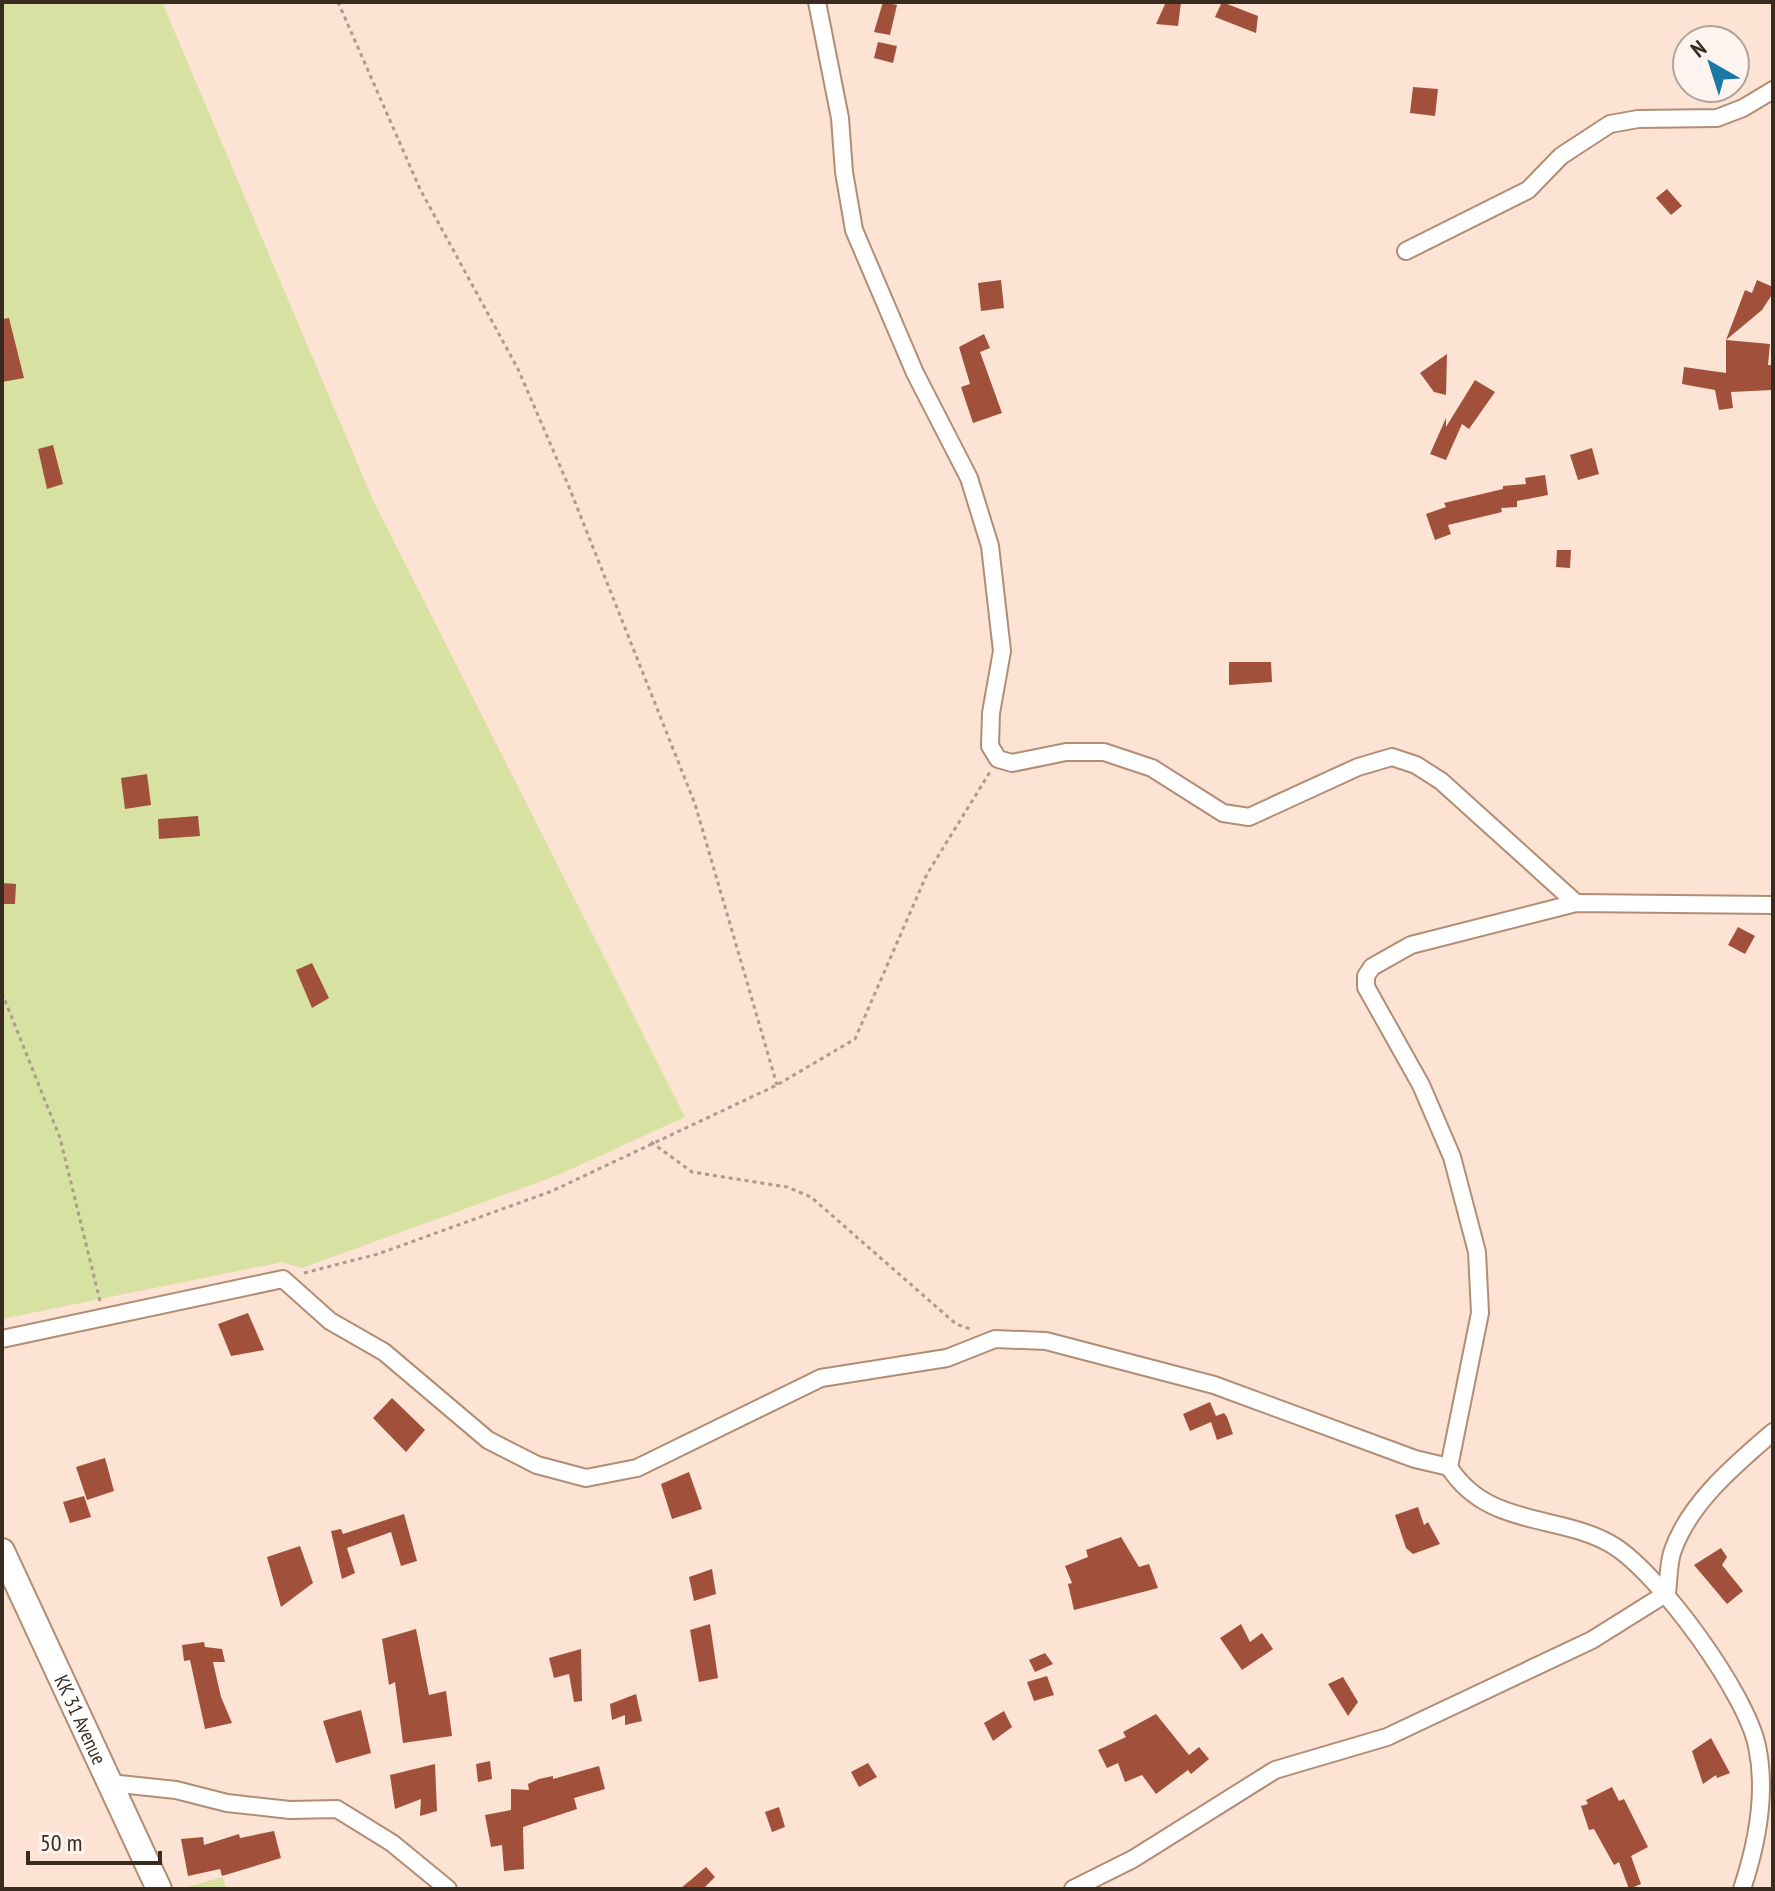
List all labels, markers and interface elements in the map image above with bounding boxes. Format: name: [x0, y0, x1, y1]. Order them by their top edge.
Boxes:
north arrow: [1671, 24, 1751, 104]
text: N: [1685, 34, 1712, 63]
street label: KK 31 Avenue: [48, 1671, 112, 1769]
scale bar: [28, 1815, 160, 1865]
text: 50 m: [40, 1827, 82, 1858]

